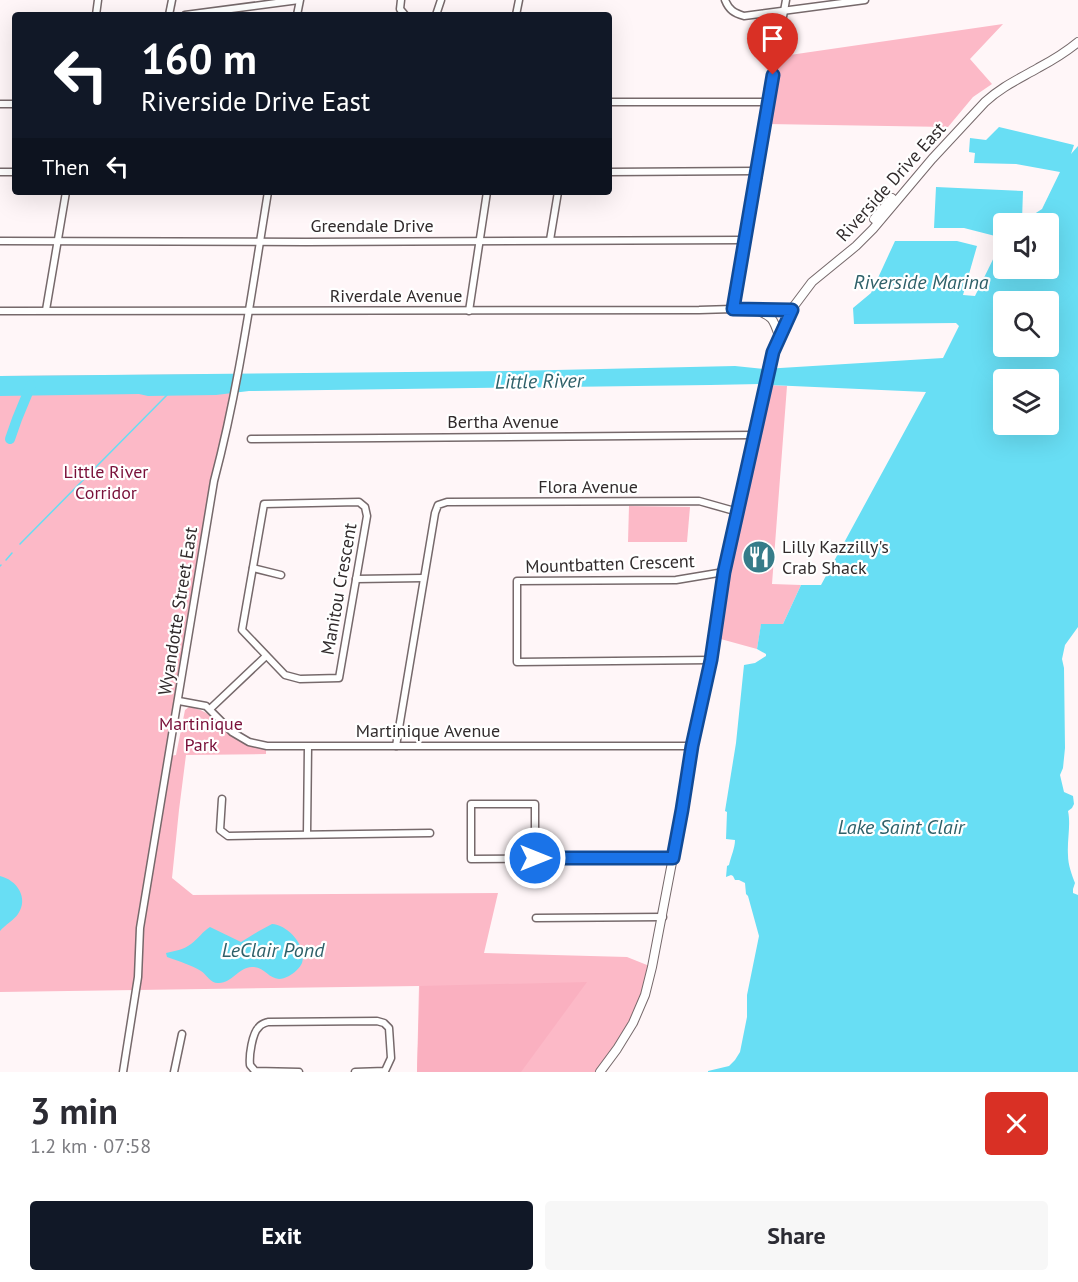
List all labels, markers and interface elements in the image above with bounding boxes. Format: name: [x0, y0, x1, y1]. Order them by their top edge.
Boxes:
pin: [747, 13, 798, 75]
icon: arrive: [756, 22, 789, 55]
text: 160 m: [141, 31, 257, 86]
icon: left: [42, 36, 120, 114]
text: Riverside Drive East: [141, 84, 370, 118]
street label: Riverside Drive East: [831, 117, 950, 246]
icon: left: [101, 150, 134, 183]
text: Then: [42, 153, 89, 181]
map controls: [993, 213, 1059, 435]
button: sound: [993, 213, 1059, 279]
street label: Greendale Drive: [310, 214, 434, 237]
water label: Riverside Marina: [853, 269, 989, 295]
street label: Riverdale Avenue: [330, 284, 462, 307]
button: search: [993, 291, 1059, 357]
water label: Little River: [495, 367, 585, 395]
button: layers: [993, 369, 1059, 435]
street label: Bertha Avenue: [447, 410, 559, 433]
park label: Little River Corridor: [64, 460, 148, 504]
street label: Flora Avenue: [538, 475, 638, 498]
street label: Manitou Crescent: [316, 521, 361, 657]
street label: Wyandotte Street East: [153, 525, 202, 697]
place label: Lilly Kazzilly's Crab Shack: [782, 535, 889, 579]
restaurant icon: Lilly Kazzilly's Crab Shack: [741, 539, 777, 575]
street label: Mountbatten Crescent: [525, 549, 695, 578]
park label: Martinique Park: [159, 712, 243, 756]
street label: Martinique Avenue: [356, 719, 500, 742]
water label: Lake Saint Clair: [838, 814, 966, 840]
position arrow: [503, 826, 567, 890]
water label: LeClair Pond: [222, 937, 325, 963]
text: 3 min: [30, 1087, 118, 1134]
button: close: [985, 1092, 1048, 1155]
text: 1.2 km · 07:58: [30, 1133, 151, 1159]
button: Exit: [30, 1201, 533, 1270]
button: Share: [545, 1201, 1048, 1270]

